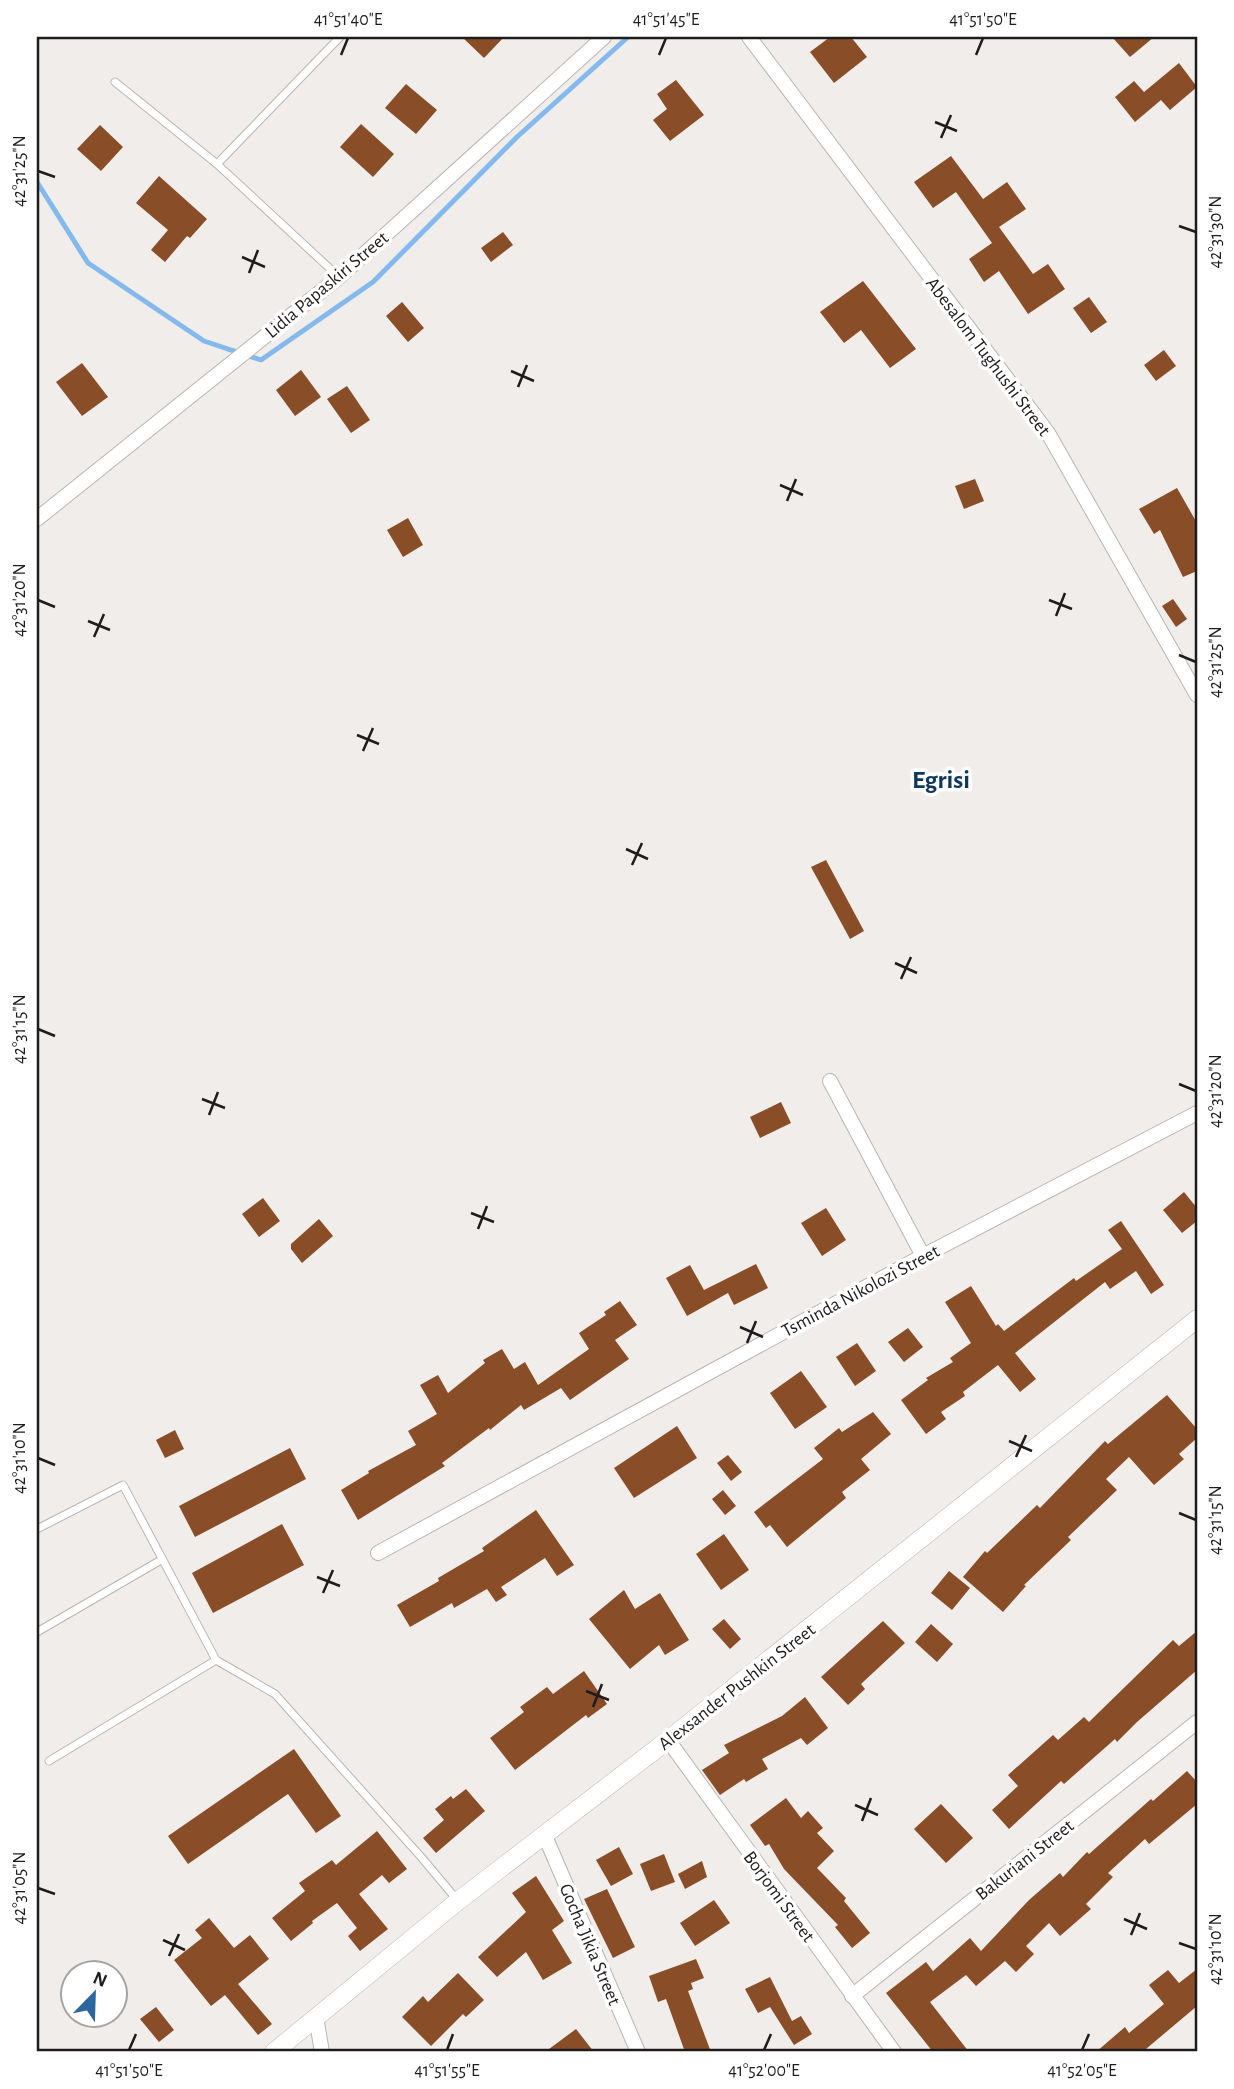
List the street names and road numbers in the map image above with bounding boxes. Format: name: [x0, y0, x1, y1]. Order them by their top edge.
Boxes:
street label: Lidia Papaskiri Street: [262, 228, 392, 342]
street label: Abesalom Tughushi Street: [922, 274, 1054, 440]
street label: Tsminda Nikolozi Street: [779, 1242, 943, 1341]
street label: Alexsander Pushkin Street: [655, 1620, 819, 1754]
street label: Bakuriani Street: [972, 1816, 1078, 1904]
street label: Borjomi Street: [740, 1848, 818, 1946]
street label: Gocha Jikia Street: [556, 1881, 624, 2008]

